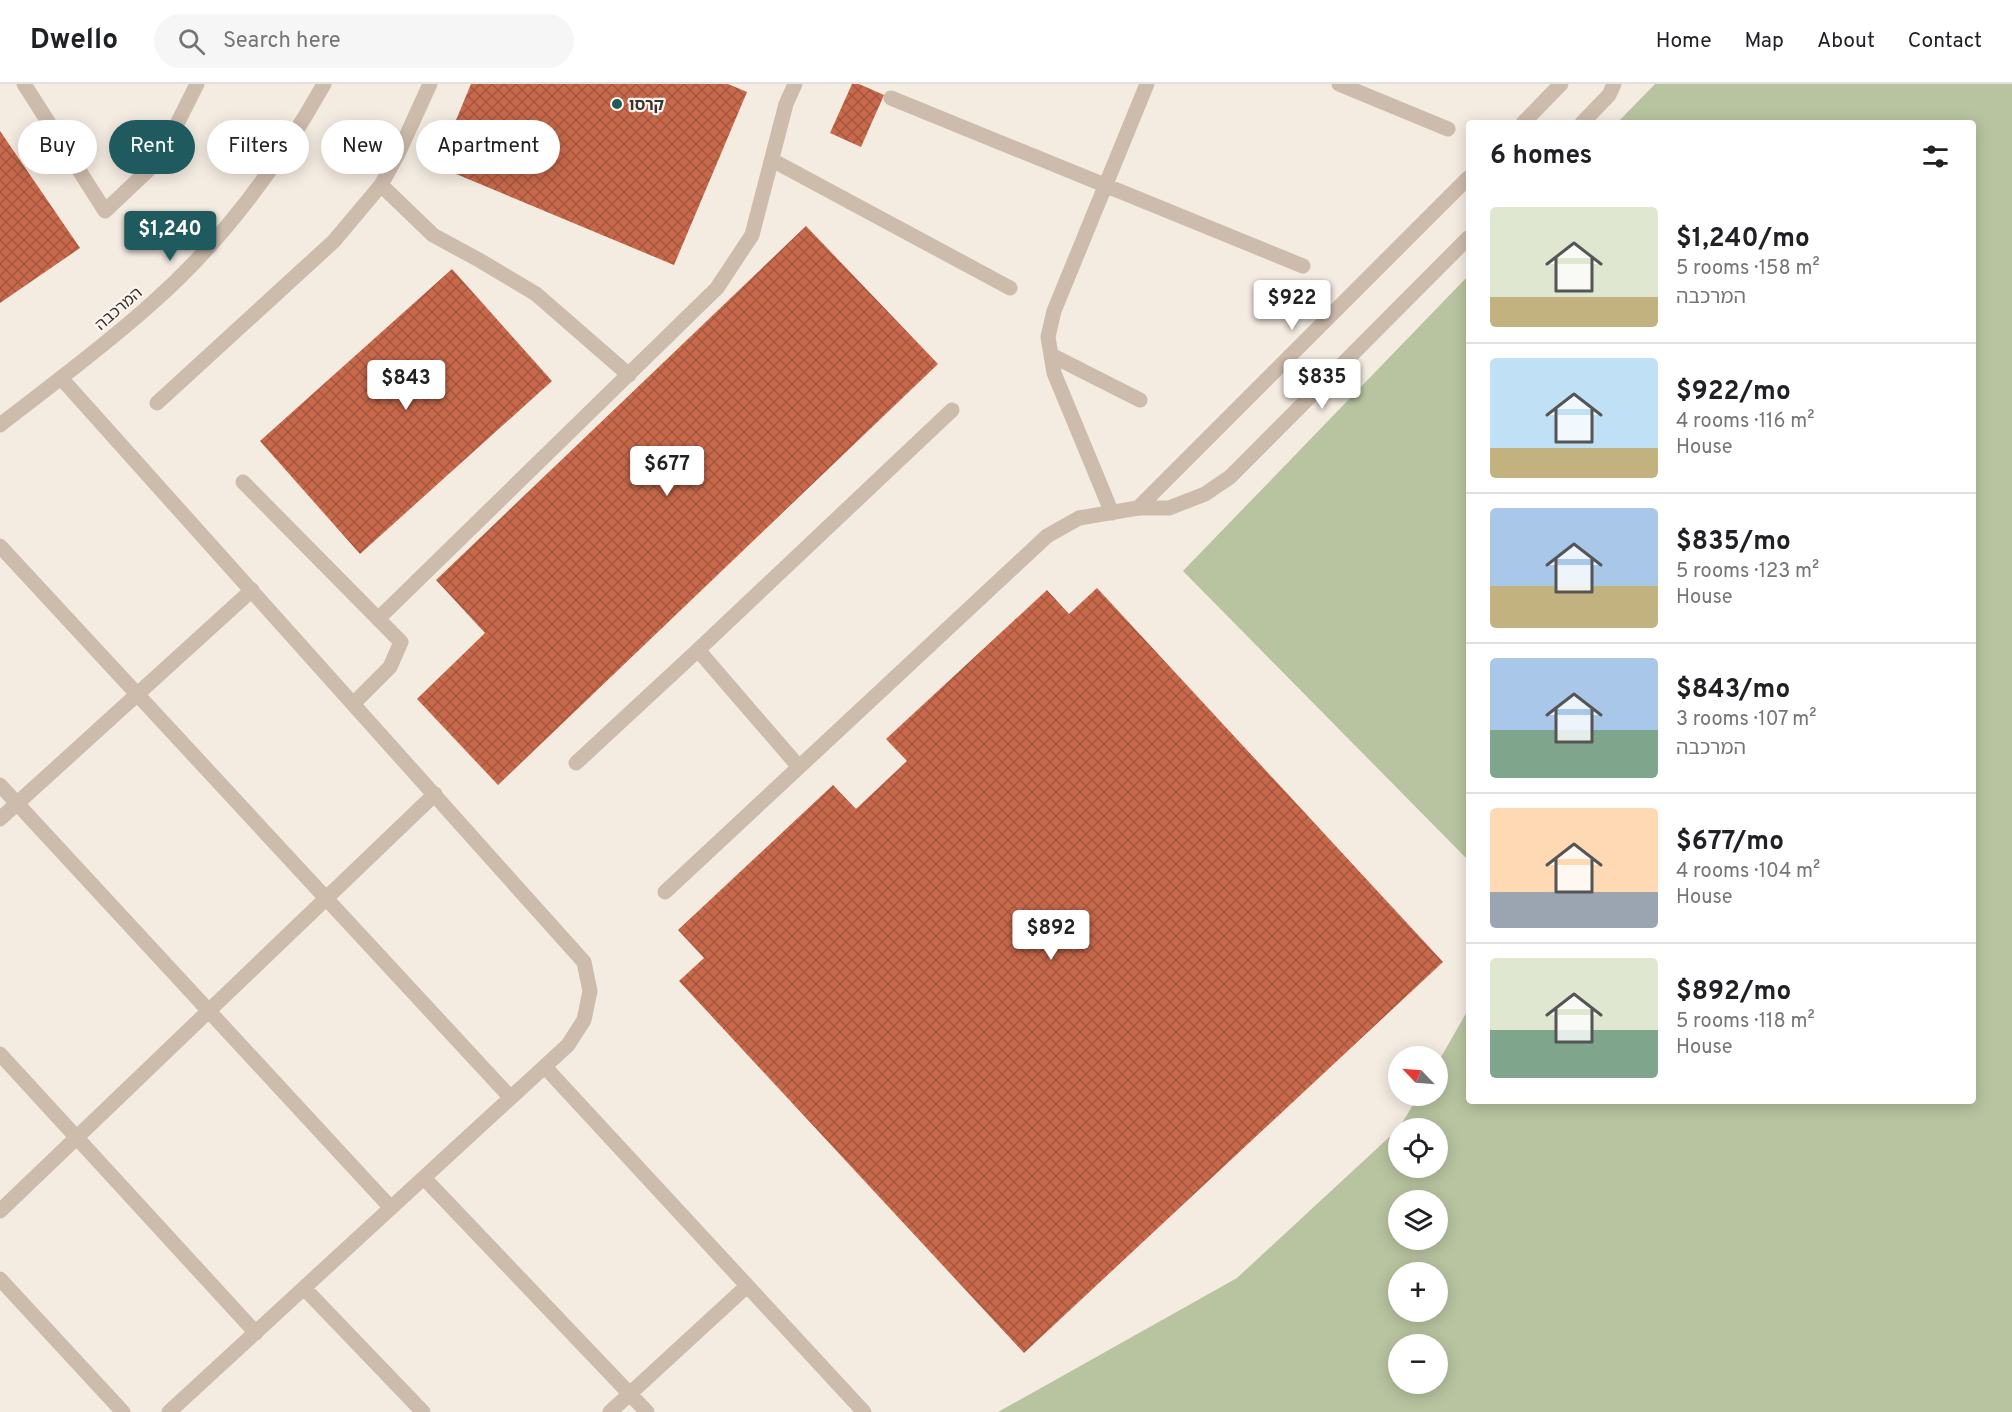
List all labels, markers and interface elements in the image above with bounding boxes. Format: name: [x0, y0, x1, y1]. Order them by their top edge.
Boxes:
search box: [154, 14, 574, 68]
text: Dwello: [30, 23, 118, 59]
icon: search: [175, 25, 208, 58]
text: Search here: [223, 28, 341, 55]
text: Home: [1656, 28, 1712, 55]
text: Map: [1745, 28, 1784, 55]
text: About: [1817, 28, 1875, 55]
text: Contact: [1908, 28, 1982, 55]
place label: קרסו: [629, 96, 665, 116]
marker: קרסו: [610, 97, 624, 111]
chip: Buy: [18, 120, 97, 174]
chip: Rent: [109, 120, 195, 174]
chip: Filters: [207, 120, 309, 174]
chip: New: [321, 120, 404, 174]
chip: Apartment: [416, 120, 560, 174]
text: 6 homes: [1490, 140, 1592, 173]
icon: filters: [1919, 140, 1952, 173]
pin: $1,240: [121, 211, 219, 262]
text: $1,240: [138, 217, 202, 243]
text: $1,240/mo: [1676, 223, 1810, 256]
icon: home: [1538, 231, 1610, 303]
text: 5 rooms · 158 m²: [1676, 256, 1820, 282]
pin: $922: [1256, 280, 1328, 331]
street label: המרכבה: [92, 284, 147, 335]
text: המרכבה: [1676, 285, 1746, 311]
text: $922: [1268, 286, 1316, 312]
pin: $835: [1286, 359, 1358, 410]
pin: $843: [370, 360, 442, 411]
text: $835: [1298, 365, 1346, 391]
text: $843: [381, 366, 431, 392]
text: $922/mo: [1676, 376, 1791, 409]
icon: home: [1538, 382, 1610, 454]
text: 4 rooms · 116 m²: [1676, 409, 1814, 435]
text: House: [1676, 435, 1732, 461]
pin: $677: [631, 446, 703, 497]
text: $677: [644, 452, 690, 478]
text: $835/mo: [1676, 526, 1791, 559]
icon: home: [1538, 532, 1610, 604]
text: 5 rooms · 123 m²: [1676, 559, 1819, 585]
text: House: [1676, 585, 1732, 611]
text: $843/mo: [1676, 674, 1790, 707]
icon: home: [1538, 682, 1610, 754]
text: 3 rooms · 107 m²: [1676, 707, 1817, 733]
text: המרכבה: [1676, 736, 1746, 762]
text: $677/mo: [1676, 826, 1784, 859]
icon: home: [1538, 832, 1610, 904]
text: 4 rooms · 104 m²: [1676, 859, 1820, 885]
text: House: [1676, 885, 1732, 911]
pin: $892: [1015, 910, 1087, 961]
text: $892: [1026, 916, 1076, 942]
text: $892/mo: [1676, 976, 1791, 1009]
icon: home: [1538, 982, 1610, 1054]
text: 5 rooms · 118 m²: [1676, 1009, 1815, 1035]
text: House: [1676, 1035, 1732, 1061]
north arrow: [1388, 1046, 1448, 1106]
map controls: [1388, 1046, 1448, 1394]
button: locate: [1388, 1118, 1448, 1178]
button: layers: [1388, 1190, 1448, 1250]
button: +: [1388, 1262, 1448, 1322]
button: −: [1388, 1334, 1448, 1394]

